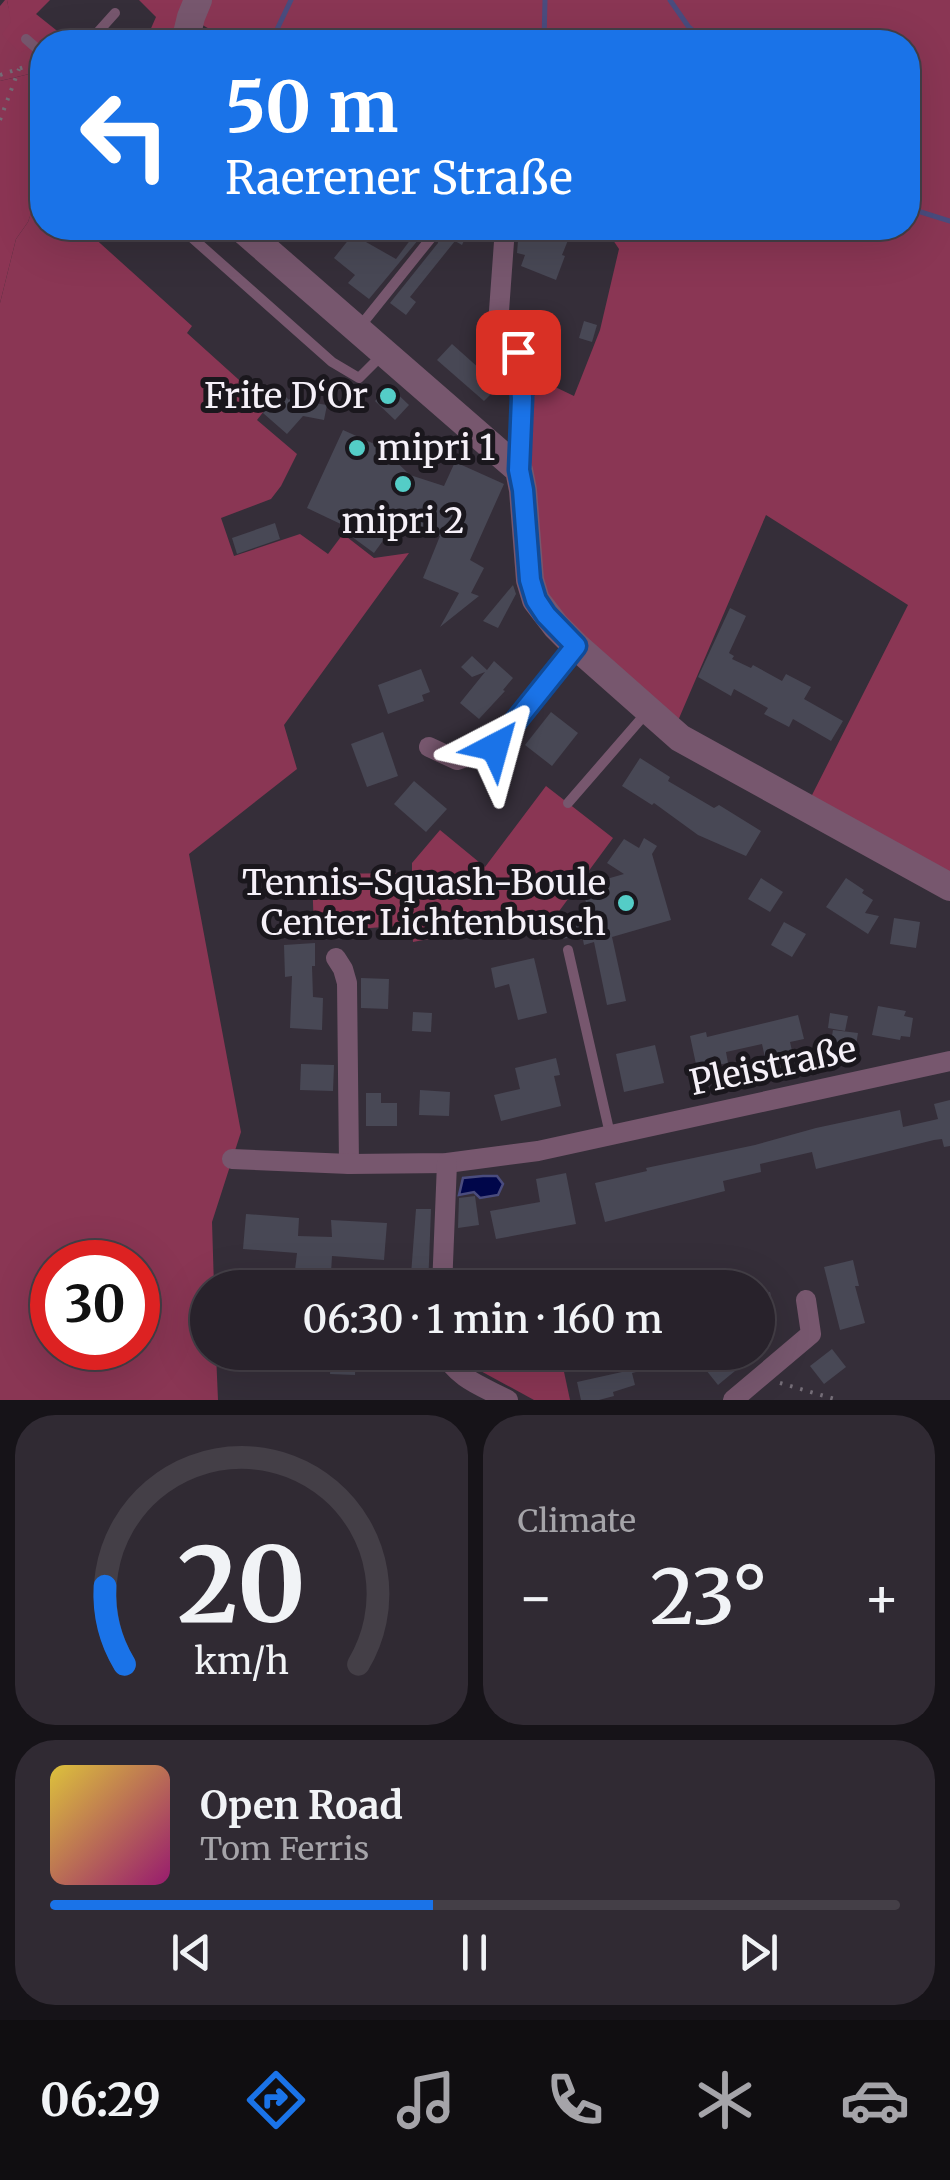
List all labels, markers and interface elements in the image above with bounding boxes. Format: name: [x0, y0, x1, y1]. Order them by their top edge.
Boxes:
text: 50 m: [225, 63, 398, 151]
icon: left: [60, 70, 190, 200]
text: Raerener Straße: [225, 150, 573, 206]
pin: [476, 310, 561, 395]
icon: arrive: [491, 325, 546, 380]
place label: Frite D‘Or: [204, 374, 368, 418]
marker: Frite D‘Or: [377, 385, 399, 407]
place label: mipri 1: [377, 426, 495, 470]
marker: mipri 1: [346, 437, 368, 459]
marker: mipri 2: [392, 473, 414, 495]
place label: mipri 2: [341, 499, 465, 543]
position arrow: [443, 695, 547, 799]
place label: Tennis-Squash-Boule Center Lichtenbusch: [242, 861, 606, 945]
marker: Tennis-Squash-Boule Center Lichtenbusch: [615, 892, 637, 914]
street label: Pleistraße: [686, 1027, 860, 1105]
speed limit sign: 30: [30, 1240, 160, 1370]
text: 06:30 · 1 min · 160 m: [302, 1296, 663, 1343]
text: Climate: [518, 1501, 636, 1541]
text: 20: [177, 1520, 306, 1650]
text: 23°: [650, 1550, 768, 1644]
text: −: [518, 1563, 554, 1632]
text: +: [863, 1563, 900, 1632]
text: km/h: [194, 1639, 289, 1684]
text: Open Road: [200, 1782, 403, 1829]
text: Tom Ferris: [200, 1829, 369, 1869]
icon: previous: [164, 1925, 219, 1980]
icon: pause: [447, 1925, 502, 1980]
icon: next: [731, 1925, 786, 1980]
icon: directions: [241, 2065, 311, 2135]
icon: music: [391, 2065, 461, 2135]
icon: phone: [540, 2065, 610, 2135]
icon: climate: [690, 2065, 760, 2135]
icon: car: [840, 2065, 910, 2135]
text: 06:29: [40, 2072, 161, 2128]

